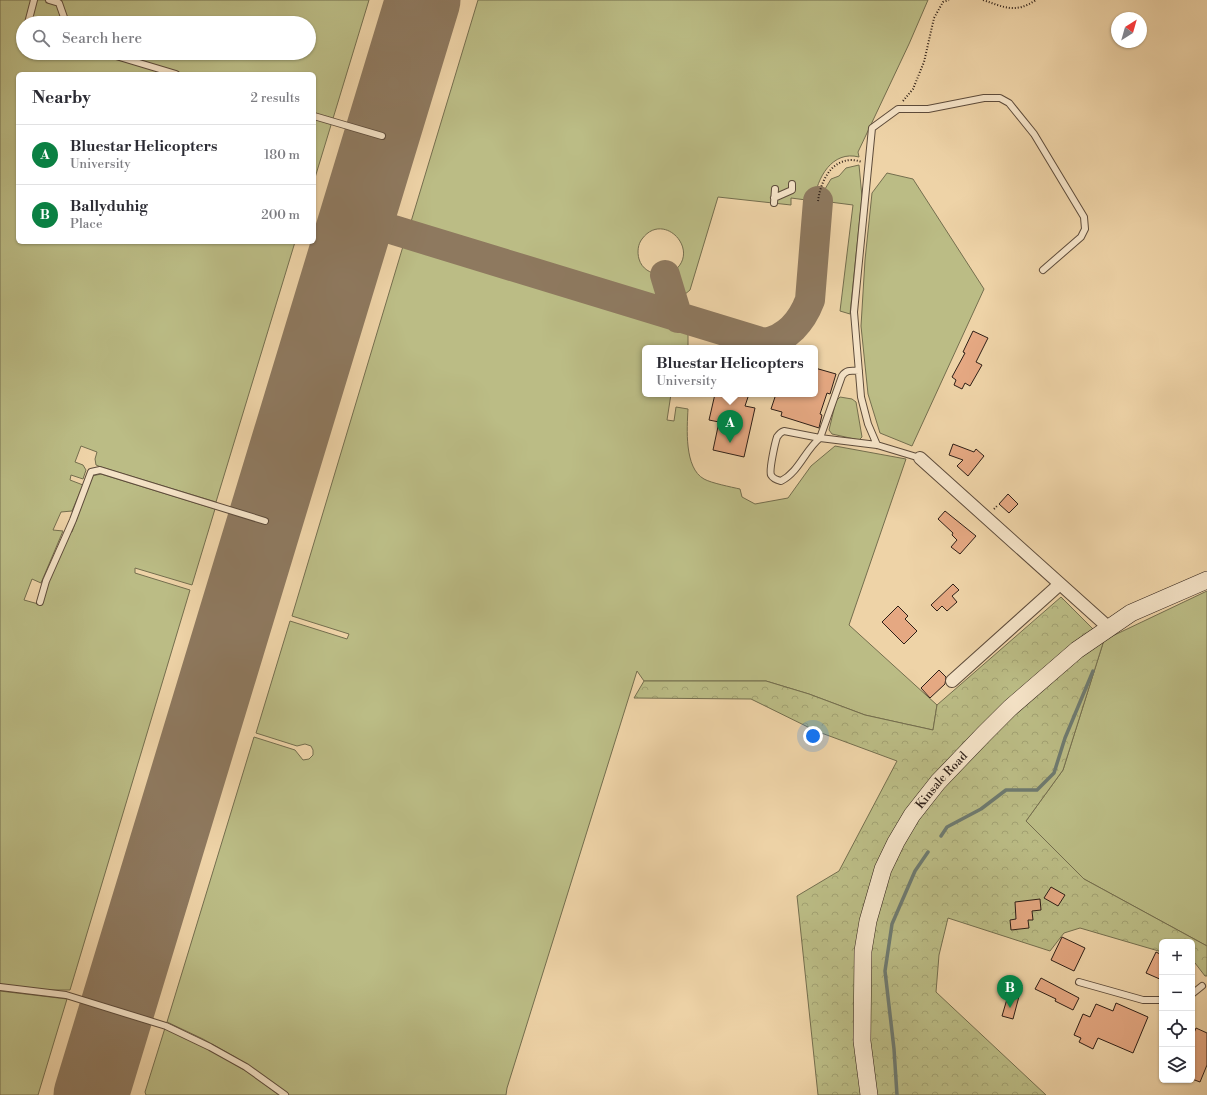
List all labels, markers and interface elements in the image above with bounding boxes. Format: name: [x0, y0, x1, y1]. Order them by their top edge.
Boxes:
north arrow: [1111, 12, 1147, 48]
search box: [16, 16, 316, 60]
icon: search: [30, 27, 52, 49]
text: Search here: [62, 29, 142, 48]
text: Nearby: [32, 87, 91, 109]
text: 2 results: [251, 90, 300, 106]
text: Bluestar Helicopters: [70, 137, 218, 156]
text: A: [40, 147, 50, 163]
text: 180 m: [264, 147, 300, 163]
text: University: [70, 156, 131, 172]
text: Ballyduhig: [70, 197, 148, 216]
text: B: [40, 207, 50, 223]
text: 200 m: [261, 207, 300, 223]
text: Place: [70, 216, 102, 232]
popup: [642, 345, 818, 397]
text: Bluestar Helicopters: [656, 354, 804, 373]
text: University: [656, 373, 717, 389]
pin: A: [717, 410, 743, 443]
your location: [803, 726, 823, 746]
street label: Kinsale Road: [912, 748, 971, 812]
map controls: [1159, 939, 1195, 1083]
button: +: [1159, 939, 1195, 975]
pin: B: [997, 975, 1023, 1008]
button: −: [1159, 975, 1195, 1011]
button: locate: [1159, 1011, 1195, 1047]
button: layers: [1159, 1047, 1195, 1083]

